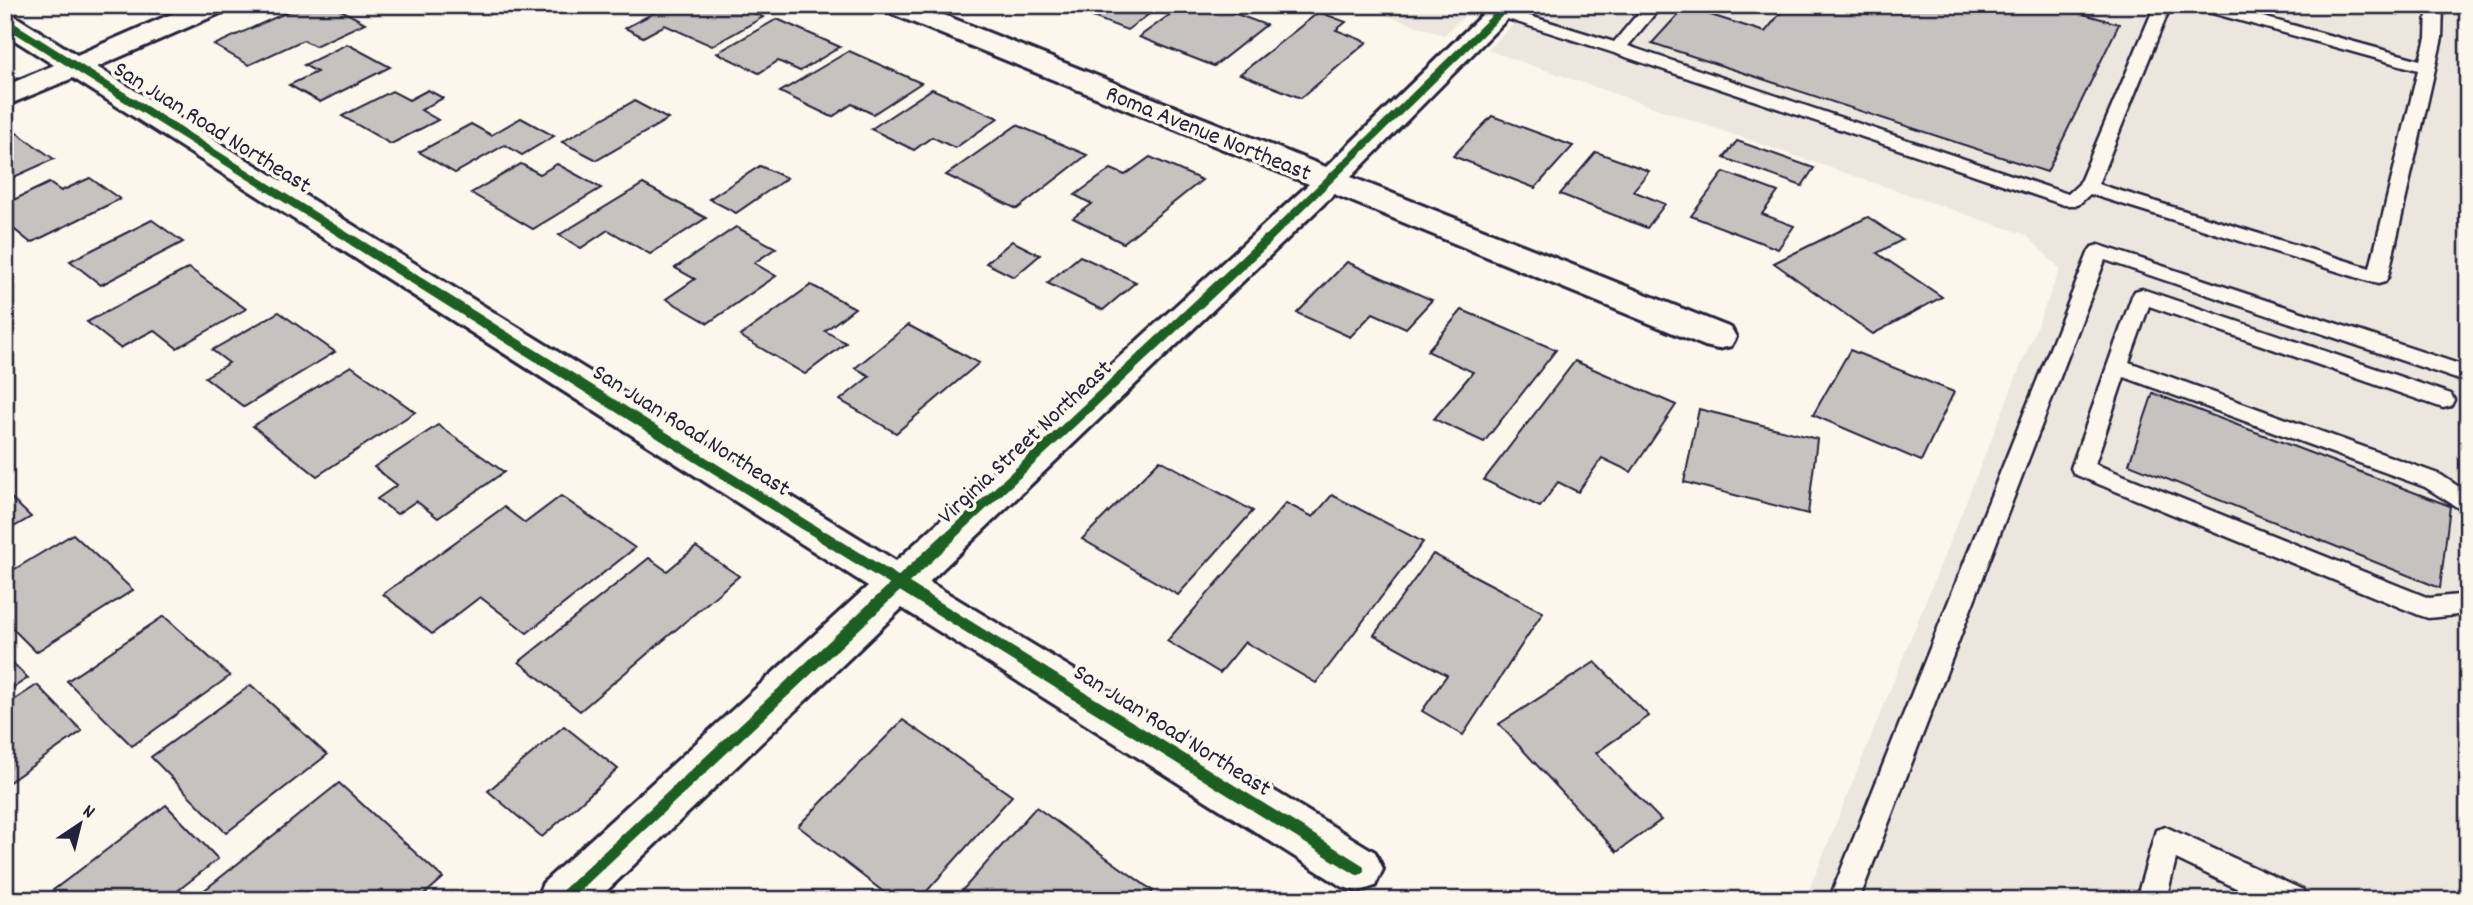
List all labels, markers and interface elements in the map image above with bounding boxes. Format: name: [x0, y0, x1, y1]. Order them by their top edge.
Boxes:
street label: San Juan Road Northeast: [106, 54, 317, 203]
street label: Roma Avenue Northeast: [1100, 78, 1316, 192]
street label: Virginia Street Northeast: [931, 353, 1121, 533]
street label: San Juan Road Northeast: [585, 357, 796, 506]
street label: San Juan Road Northeast: [1066, 657, 1277, 806]
north arrow: [46, 790, 116, 860]
text: N: [76, 799, 99, 827]

